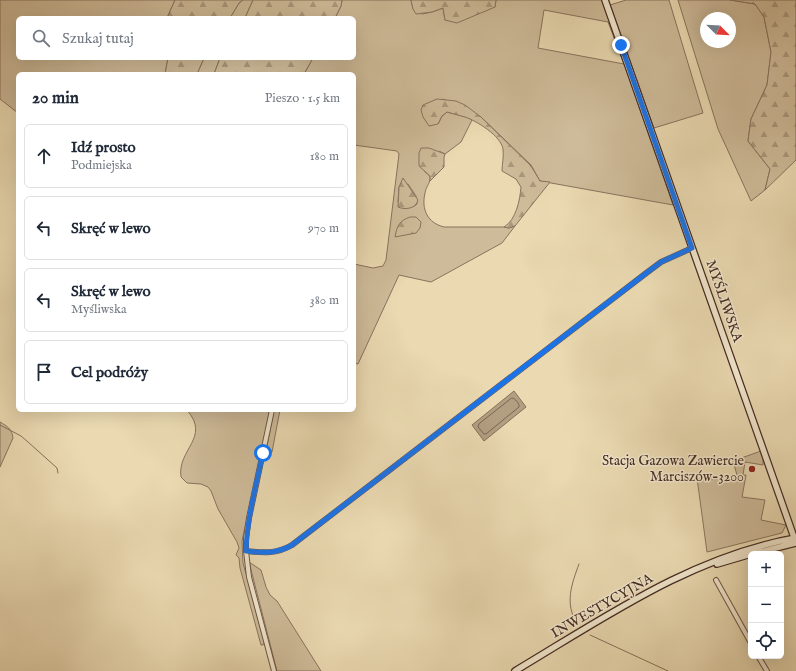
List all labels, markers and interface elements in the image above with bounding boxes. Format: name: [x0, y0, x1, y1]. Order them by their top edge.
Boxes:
north arrow: [700, 12, 736, 48]
search box: [16, 16, 356, 60]
icon: search: [30, 27, 52, 49]
text: Szukaj tutaj: [62, 29, 134, 48]
route end: [612, 36, 630, 54]
text: 20 min: [32, 88, 79, 109]
text: Pieszo · 1.5 km: [265, 90, 340, 107]
text: Idź prosto: [71, 138, 136, 157]
icon: ahead: [33, 145, 55, 167]
text: 180 m: [310, 148, 339, 165]
text: Podmiejska: [71, 157, 132, 174]
icon: left: [33, 217, 55, 239]
text: Skręć w lewo: [71, 219, 151, 238]
text: 970 m: [308, 220, 339, 237]
street label: MYŚLIWSKA: [701, 257, 748, 345]
text: Skręć w lewo: [71, 282, 151, 301]
icon: left: [33, 289, 55, 311]
text: 380 m: [310, 292, 339, 309]
text: Myśliwska: [71, 301, 127, 318]
icon: arrive: [33, 361, 55, 383]
text: Cel podróży: [71, 363, 148, 382]
route start: [254, 444, 272, 462]
place label: Stacja Gazowa Zawiercie Marciszów-3200: [602, 452, 745, 486]
marker: Stacja Gazowa Zawiercie Marciszów-3200: [747, 464, 757, 474]
map controls: [748, 551, 784, 659]
button: +: [748, 551, 784, 587]
street label: INWESTYCYJNA: [548, 569, 657, 643]
button: −: [748, 587, 784, 623]
button: locate: [748, 623, 784, 659]

